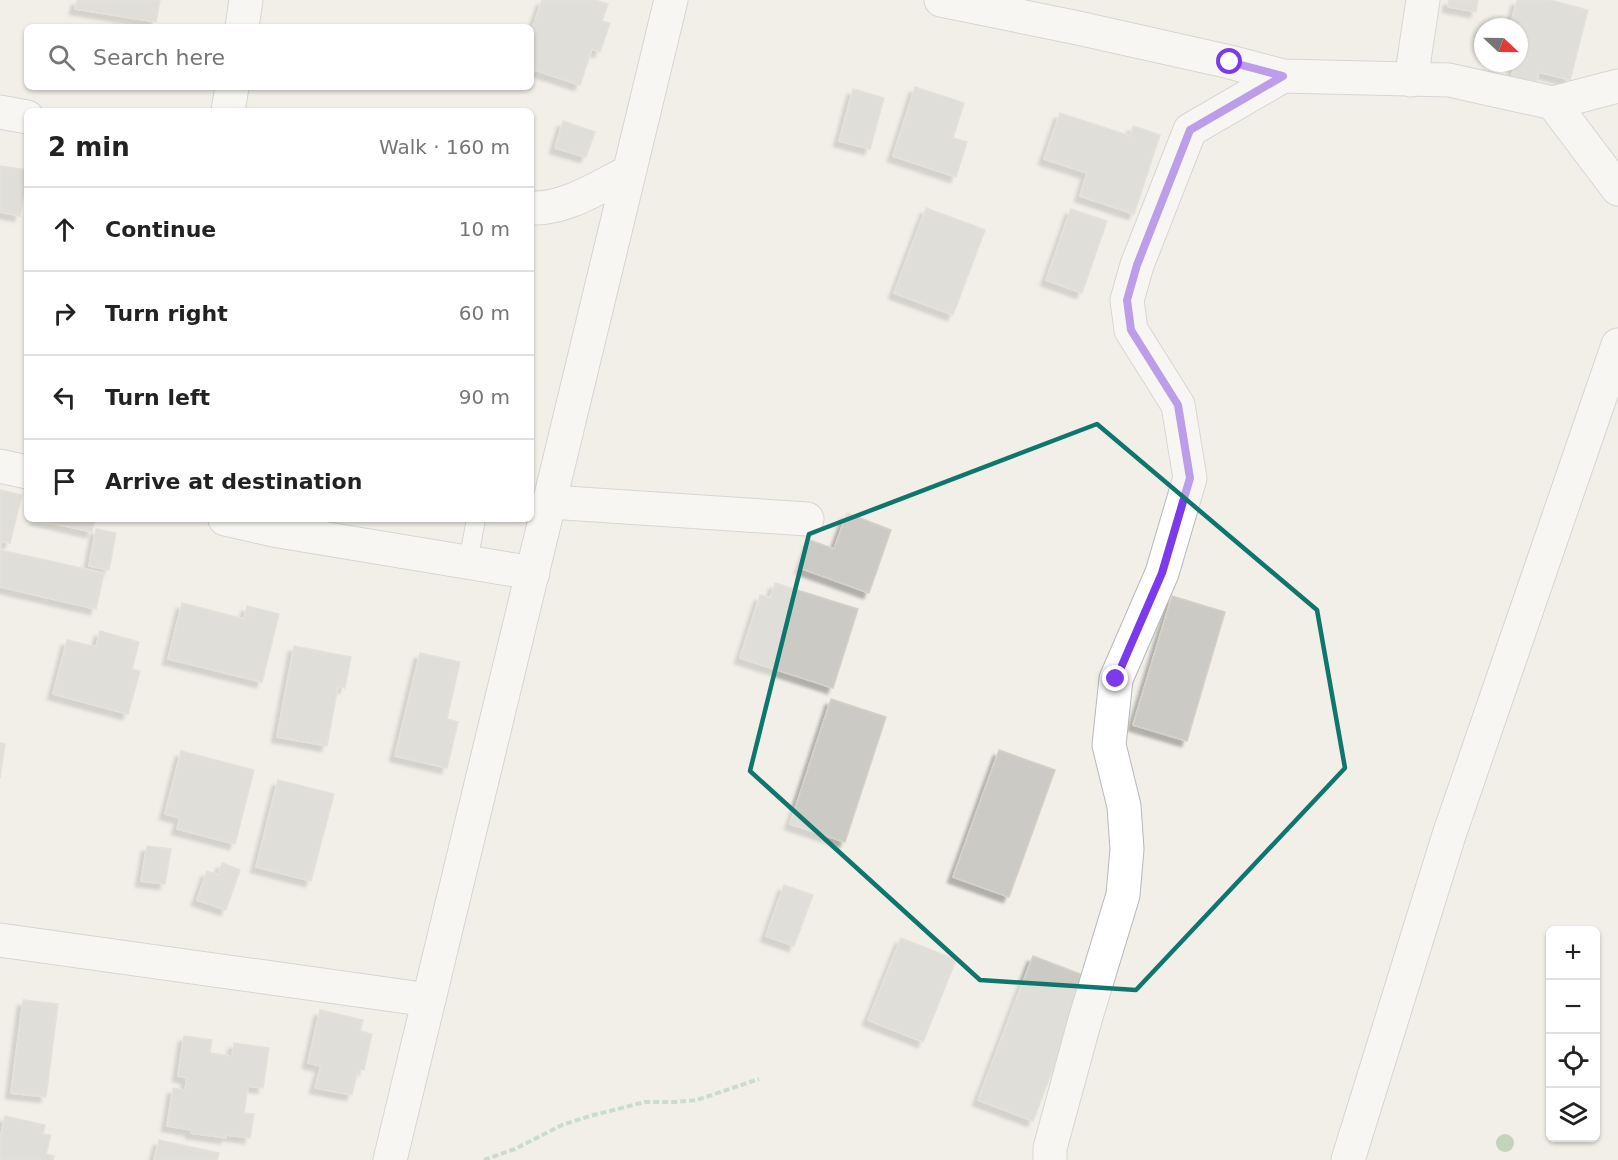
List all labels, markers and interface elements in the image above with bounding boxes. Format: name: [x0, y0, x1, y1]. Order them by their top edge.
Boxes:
north arrow: [1474, 18, 1528, 72]
search box: [24, 24, 534, 90]
icon: search: [45, 41, 78, 74]
text: Search here: [93, 45, 225, 70]
route start: [1216, 48, 1242, 74]
text: 2 min: [48, 132, 130, 162]
text: Walk · 160 m: [379, 135, 510, 159]
icon: ahead: [48, 213, 81, 246]
text: Continue: [105, 217, 216, 242]
text: 10 m: [459, 217, 510, 241]
icon: right: [48, 297, 81, 330]
text: Turn right: [105, 301, 228, 326]
text: 60 m: [459, 301, 510, 325]
icon: left: [48, 381, 81, 414]
text: Turn left: [105, 385, 210, 410]
text: 90 m: [459, 385, 510, 409]
icon: arrive: [48, 465, 81, 498]
text: Arrive at destination: [105, 469, 362, 494]
route end: [1102, 665, 1128, 691]
map controls: [1546, 926, 1600, 1142]
button: +: [1546, 926, 1600, 980]
button: −: [1546, 980, 1600, 1034]
button: locate: [1546, 1034, 1600, 1088]
button: layers: [1546, 1088, 1600, 1142]

